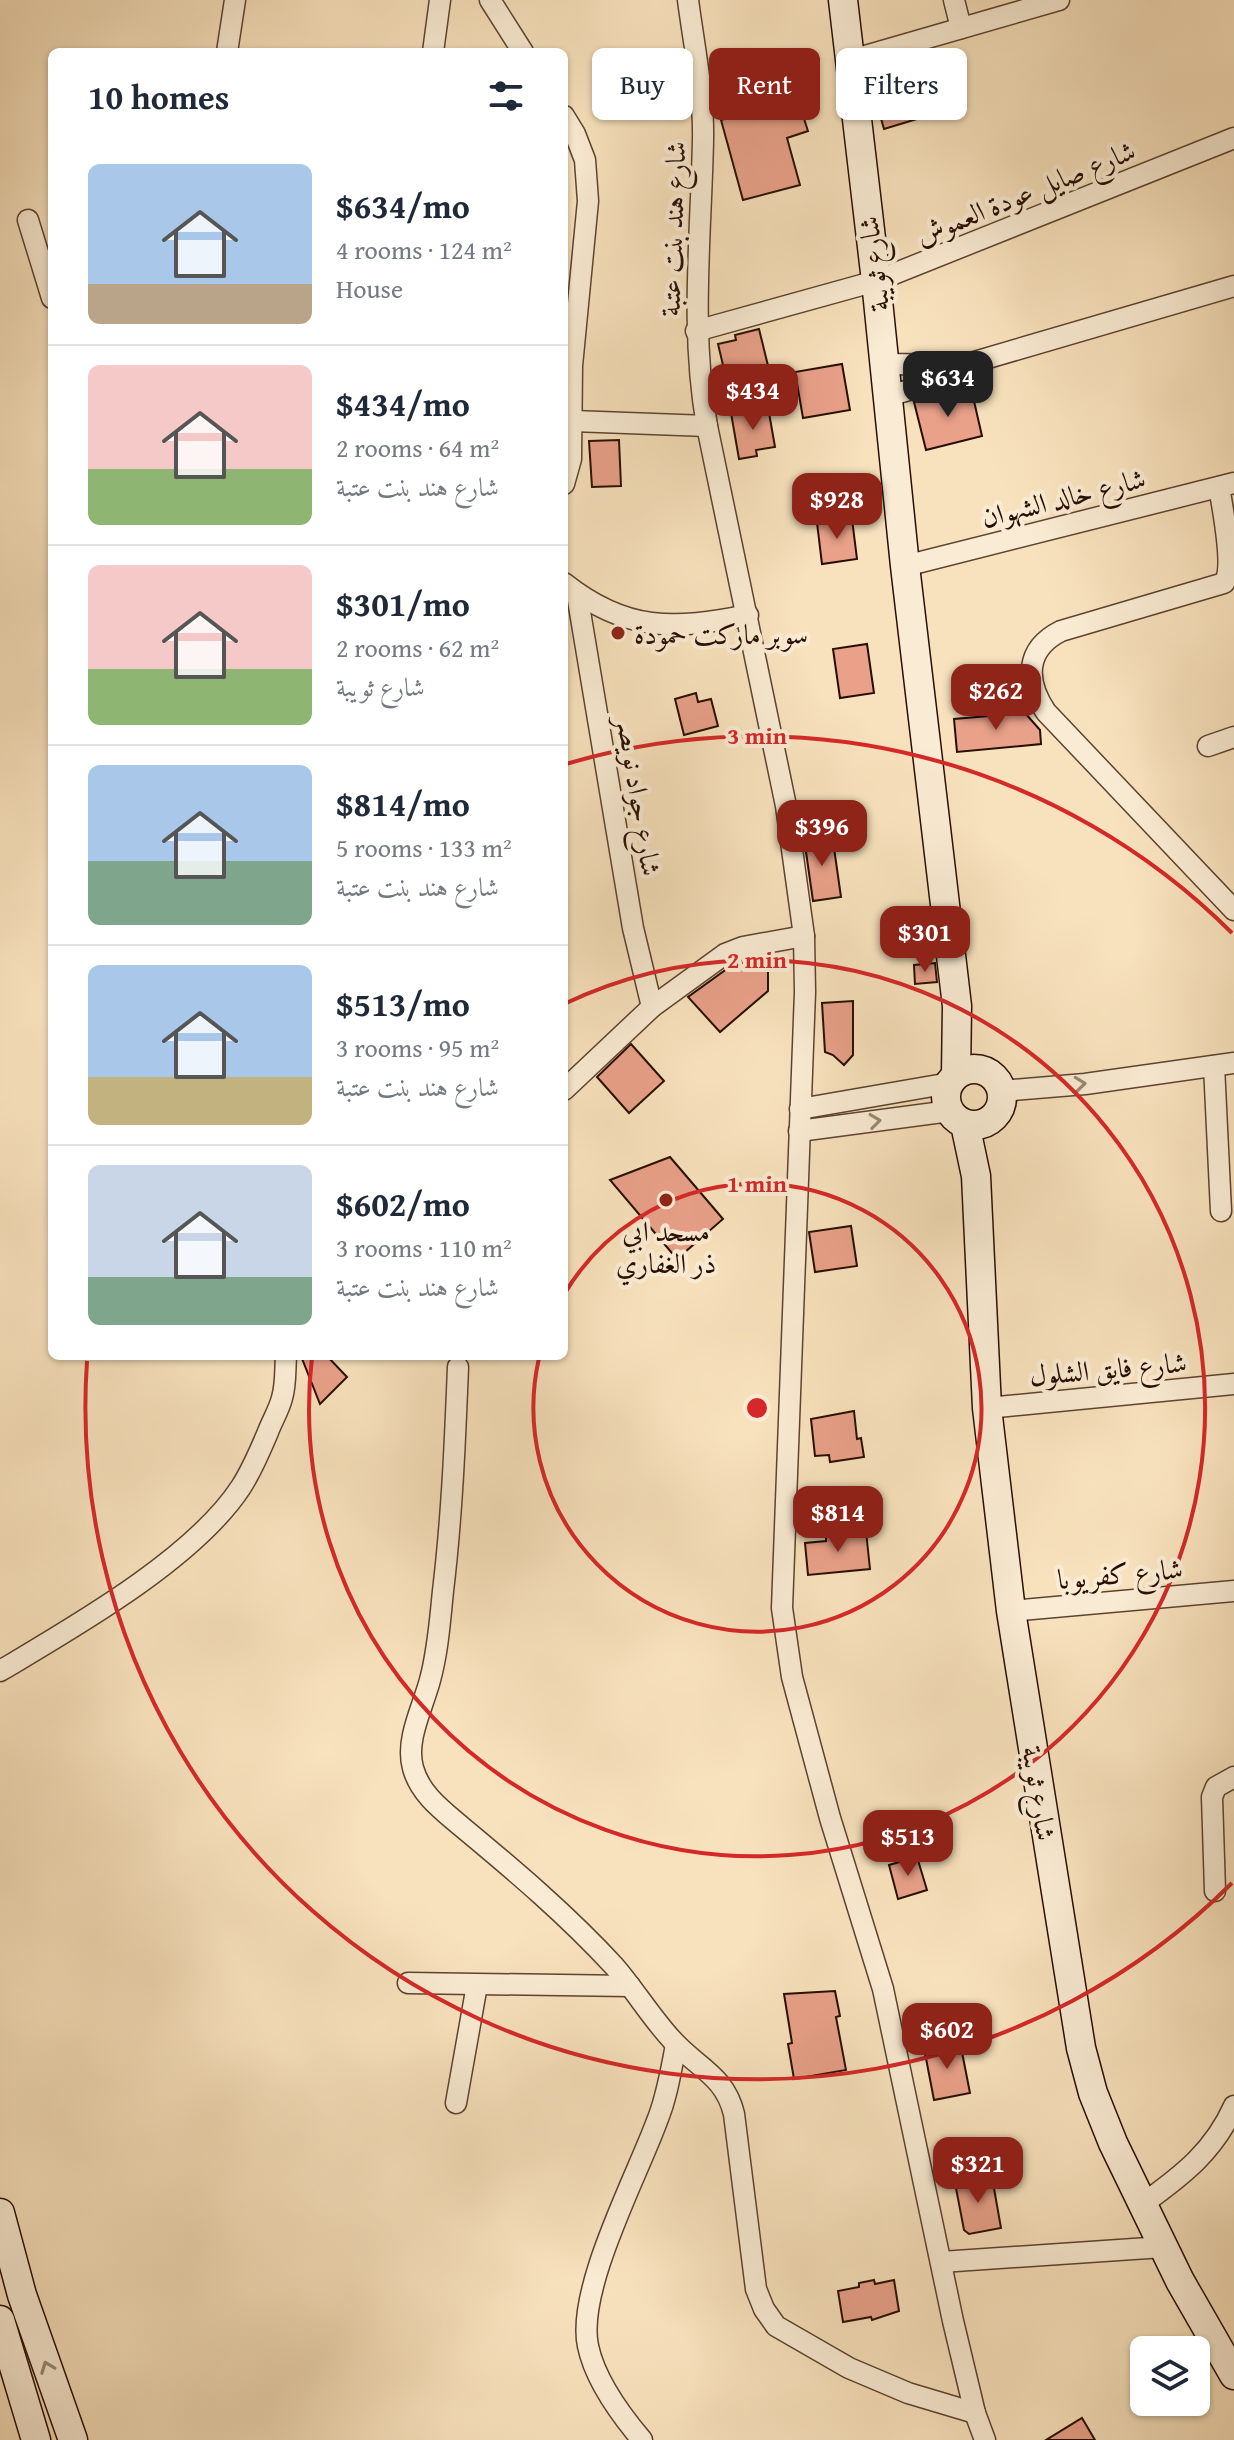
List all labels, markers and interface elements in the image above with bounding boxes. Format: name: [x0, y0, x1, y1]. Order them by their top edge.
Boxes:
chip: Buy: [592, 48, 693, 120]
chip: Rent: [709, 48, 820, 120]
chip: Filters: [836, 48, 967, 120]
text: 10 homes: [88, 72, 229, 121]
icon: filters: [484, 74, 528, 118]
street label: شارع صايل عودة العموش: [909, 129, 1143, 259]
street label: شارع هند بنت عتبة: [648, 141, 700, 318]
text: $634/mo: [336, 181, 470, 230]
icon: home: [152, 196, 248, 292]
street label: شارع ثويبة: [847, 214, 903, 314]
text: 4 rooms · 124 m²: [336, 230, 512, 269]
text: House: [336, 269, 403, 308]
pin: $634: [901, 351, 995, 419]
text: $634: [921, 357, 975, 396]
pin: $434: [706, 364, 800, 432]
text: $434: [726, 370, 780, 409]
text: $434/mo: [336, 379, 470, 428]
icon: home: [152, 397, 248, 493]
text: 2 rooms · 64 m²: [336, 428, 499, 467]
street label: شارع خالد الشهوان: [976, 457, 1151, 541]
text: شارع هند بنت عتبة: [336, 467, 499, 506]
pin: $928: [790, 473, 884, 541]
text: $928: [810, 479, 864, 518]
text: $301/mo: [336, 579, 470, 628]
icon: home: [152, 597, 248, 693]
place label: سوبر ماركت حمودة: [634, 613, 808, 654]
marker: سوبر ماركت حمودة: [609, 624, 627, 642]
text: 2 rooms · 62 m²: [336, 628, 499, 667]
pin: $262: [949, 664, 1043, 732]
text: شارع ثويبة: [336, 667, 425, 706]
text: $262: [969, 670, 1023, 709]
street label: شارع جواد نويصر: [603, 710, 673, 879]
text: 3 min: [727, 718, 787, 753]
text: $814/mo: [336, 779, 470, 828]
icon: home: [152, 797, 248, 893]
pin: $396: [775, 800, 869, 868]
text: $396: [795, 806, 849, 845]
text: 5 rooms · 133 m²: [336, 828, 512, 867]
text: شارع هند بنت عتبة: [336, 867, 499, 906]
pin: $301: [878, 906, 972, 974]
text: $301: [898, 912, 952, 951]
text: 2 min: [727, 942, 787, 977]
text: $513/mo: [336, 979, 470, 1028]
icon: home: [152, 997, 248, 1093]
text: 3 rooms · 95 m²: [336, 1028, 499, 1067]
text: شارع هند بنت عتبة: [336, 1067, 499, 1106]
one-way arrow: [1074, 1076, 1087, 1093]
one-way arrow: [868, 1113, 882, 1130]
text: 1 min: [727, 1166, 787, 1201]
text: $602/mo: [336, 1179, 470, 1228]
marker: مسحد ابي ذر الغفاري: [657, 1191, 675, 1209]
icon: home: [152, 1197, 248, 1293]
place label: مسحد ابي ذر الغفاري: [616, 1210, 716, 1286]
text: 3 rooms · 110 m²: [336, 1228, 512, 1267]
text: شارع هند بنت عتبة: [336, 1267, 499, 1306]
street label: شارع فايق الشلول: [1028, 1341, 1189, 1399]
centre of rings: [743, 1394, 771, 1422]
pin: $814: [791, 1486, 885, 1554]
text: $814: [811, 1492, 865, 1531]
street label: شارع كفريوبا: [1056, 1547, 1185, 1603]
street label: شارع ثويبة: [1008, 1743, 1068, 1844]
pin: $513: [861, 1810, 955, 1878]
text: $513: [881, 1816, 935, 1855]
pin: $602: [900, 2003, 994, 2071]
text: $602: [920, 2009, 974, 2048]
pin: $321: [931, 2137, 1025, 2205]
text: $321: [951, 2143, 1005, 2182]
map controls: [1130, 2336, 1210, 2416]
button: layers: [1130, 2336, 1210, 2416]
one-way arrow: [40, 2361, 57, 2375]

